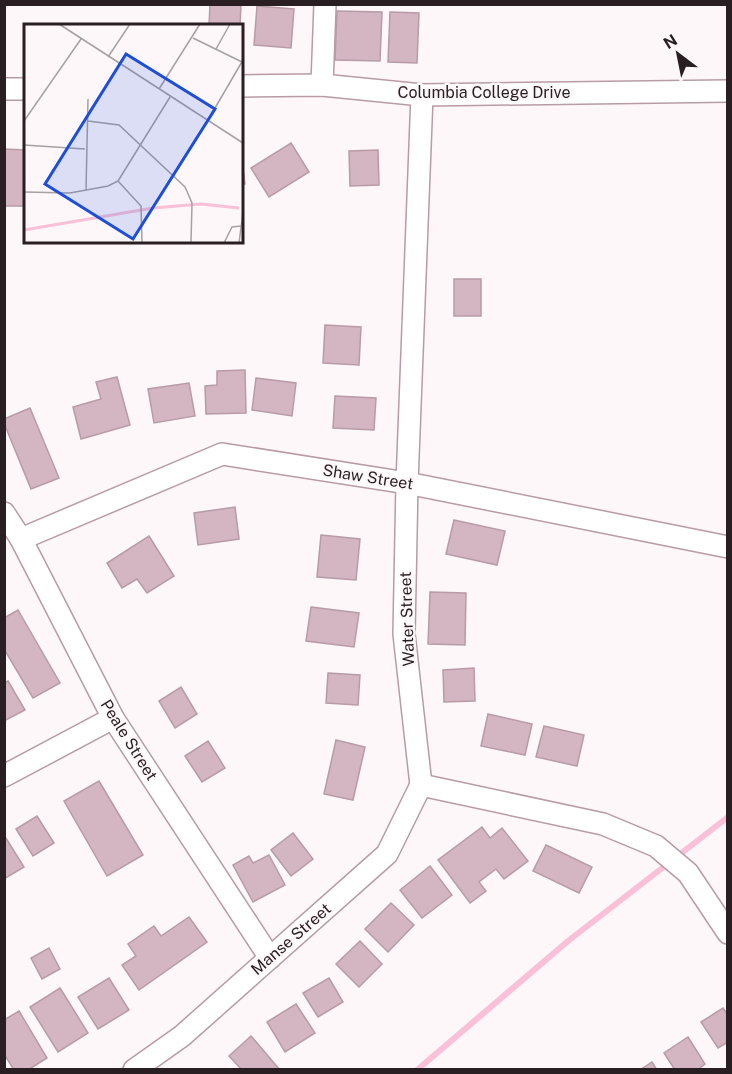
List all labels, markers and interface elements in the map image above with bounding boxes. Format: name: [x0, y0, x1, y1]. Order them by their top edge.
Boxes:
inset map: [24, 24, 243, 243]
north arrow: [648, 24, 708, 84]
text: N: [660, 30, 681, 53]
street label: Columbia College Drive: [397, 83, 571, 102]
street label: Shaw Street: [321, 460, 415, 494]
street label: Water Street: [396, 571, 418, 667]
street label: Peale Street: [97, 696, 161, 784]
street label: Manse Street: [247, 899, 335, 979]

